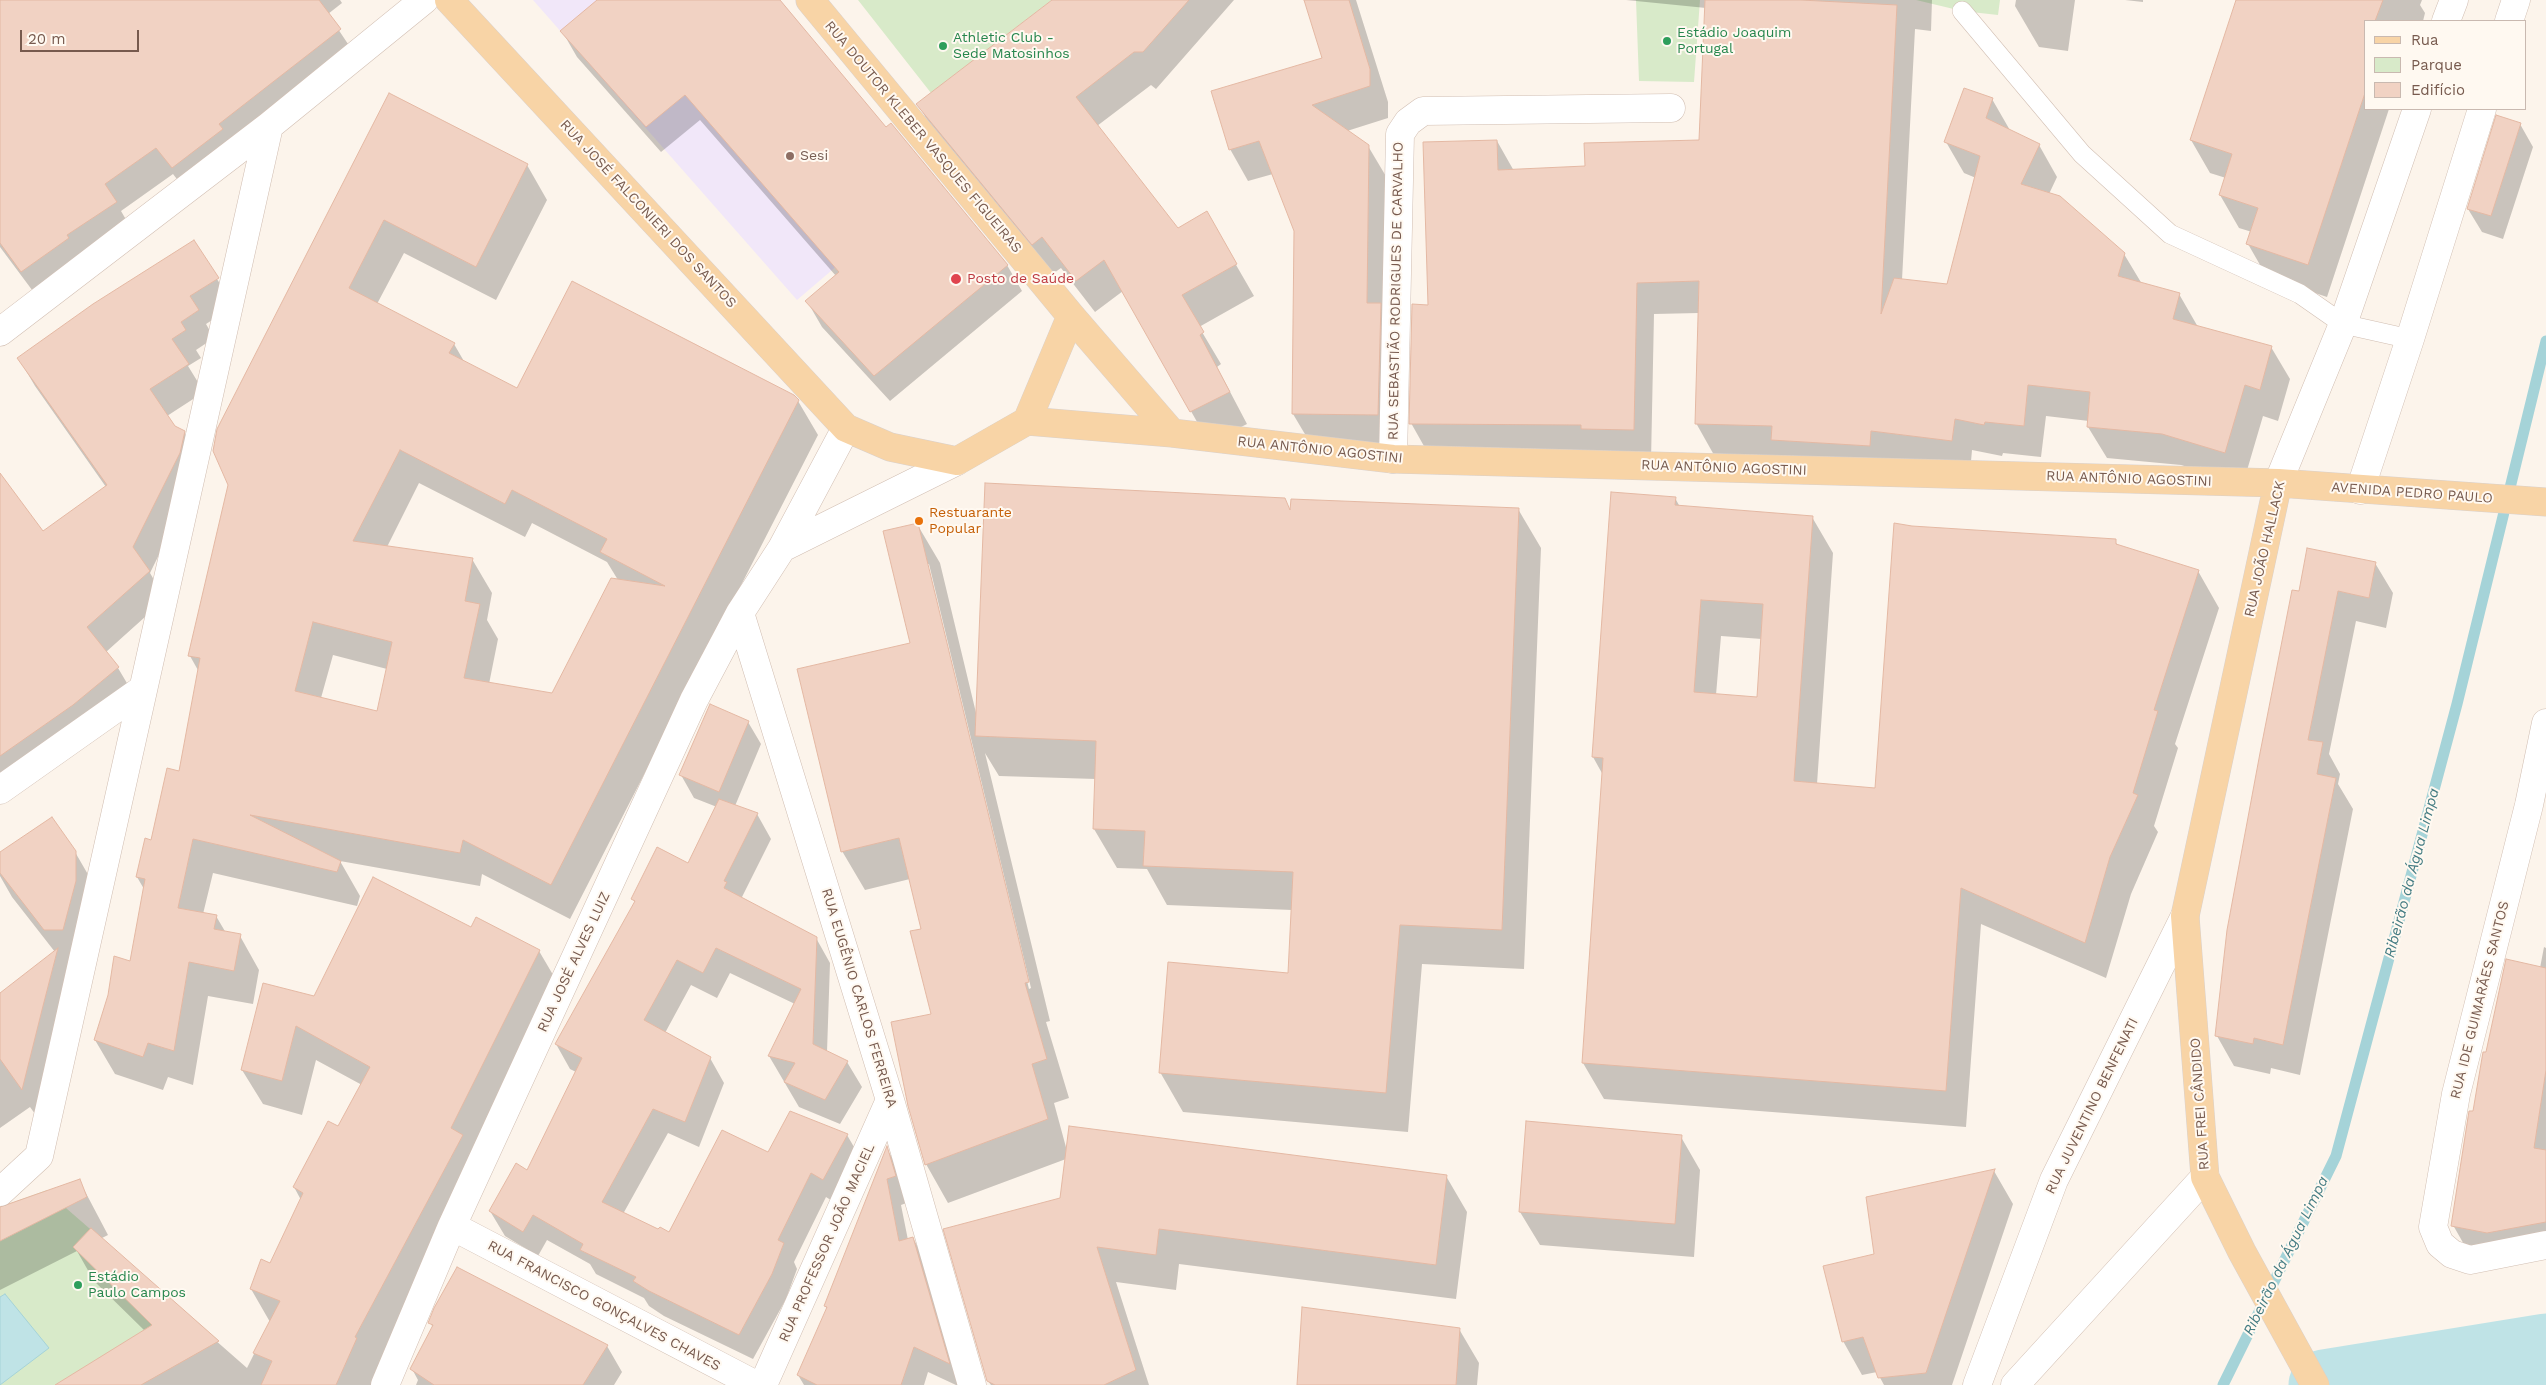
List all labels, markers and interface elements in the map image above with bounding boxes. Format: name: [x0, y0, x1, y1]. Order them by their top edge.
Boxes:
street label: RUA DOUTOR KLEBER VASQUES FIGUEIRAS: [821, 18, 1025, 256]
scale bar: [22, 20, 141, 52]
legend: [2364, 20, 2526, 110]
place label: Estádio Joaquim Portugal: [1677, 25, 1791, 58]
text: 20 m: [28, 30, 66, 48]
place label: Athletic Club - Sede Matosinhos: [953, 30, 1070, 62]
text: Rua: [2411, 31, 2439, 49]
marker: Estádio Joaquim Portugal: [1661, 35, 1673, 47]
marker: Athletic Club - Sede Matosinhos: [937, 40, 949, 52]
text: Parque: [2411, 56, 2462, 74]
text: Edifício: [2411, 81, 2465, 99]
street label: RUA JOSÉ FALCONIERI DOS SANTOS: [556, 117, 740, 311]
street label: RUA SEBASTIÃO RODRIGUES DE CARVALHO: [1385, 142, 1407, 440]
place label: Sesi: [800, 148, 828, 164]
marker: Sesi: [784, 150, 796, 162]
place label: Posto de Saúde: [967, 271, 1074, 287]
marker: Posto de Saúde: [949, 272, 963, 286]
street label: RUA ANTÔNIO AGOSTINI: [1237, 433, 1403, 467]
street label: RUA ANTÔNIO AGOSTINI: [1641, 457, 1807, 479]
street label: RUA ANTÔNIO AGOSTINI: [2046, 468, 2212, 490]
street label: RUA JOÃO HALLACK: [2241, 479, 2289, 619]
street label: AVENIDA PEDRO PAULO: [2331, 479, 2493, 507]
place label: Restuarante Popular: [929, 505, 1012, 538]
marker: Restuarante Popular: [913, 515, 925, 527]
water label: Ribeirão da Água Limpa: [2381, 786, 2443, 960]
street label: RUA EUGÊNIO CARLOS FERREIRA: [818, 886, 900, 1110]
street label: RUA JOSÉ ALVES LUIZ: [534, 889, 614, 1035]
street label: RUA IDE GUIMARÃES SANTOS: [2447, 899, 2513, 1101]
street label: RUA JUVENTINO BENFENATI: [2042, 1015, 2142, 1197]
street label: RUA FREI CÂNDIDO: [2187, 1037, 2213, 1171]
street label: RUA PROFESSOR JOÃO MACIEL: [776, 1141, 878, 1345]
water label: Ribeirão da Água Limpa: [2240, 1174, 2332, 1338]
street label: RUA FRANCISCO GONÇALVES CHAVES: [485, 1237, 723, 1375]
place label: Estádio Paulo Campos: [88, 1269, 186, 1302]
marker: Estádio Paulo Campos: [72, 1279, 84, 1291]

